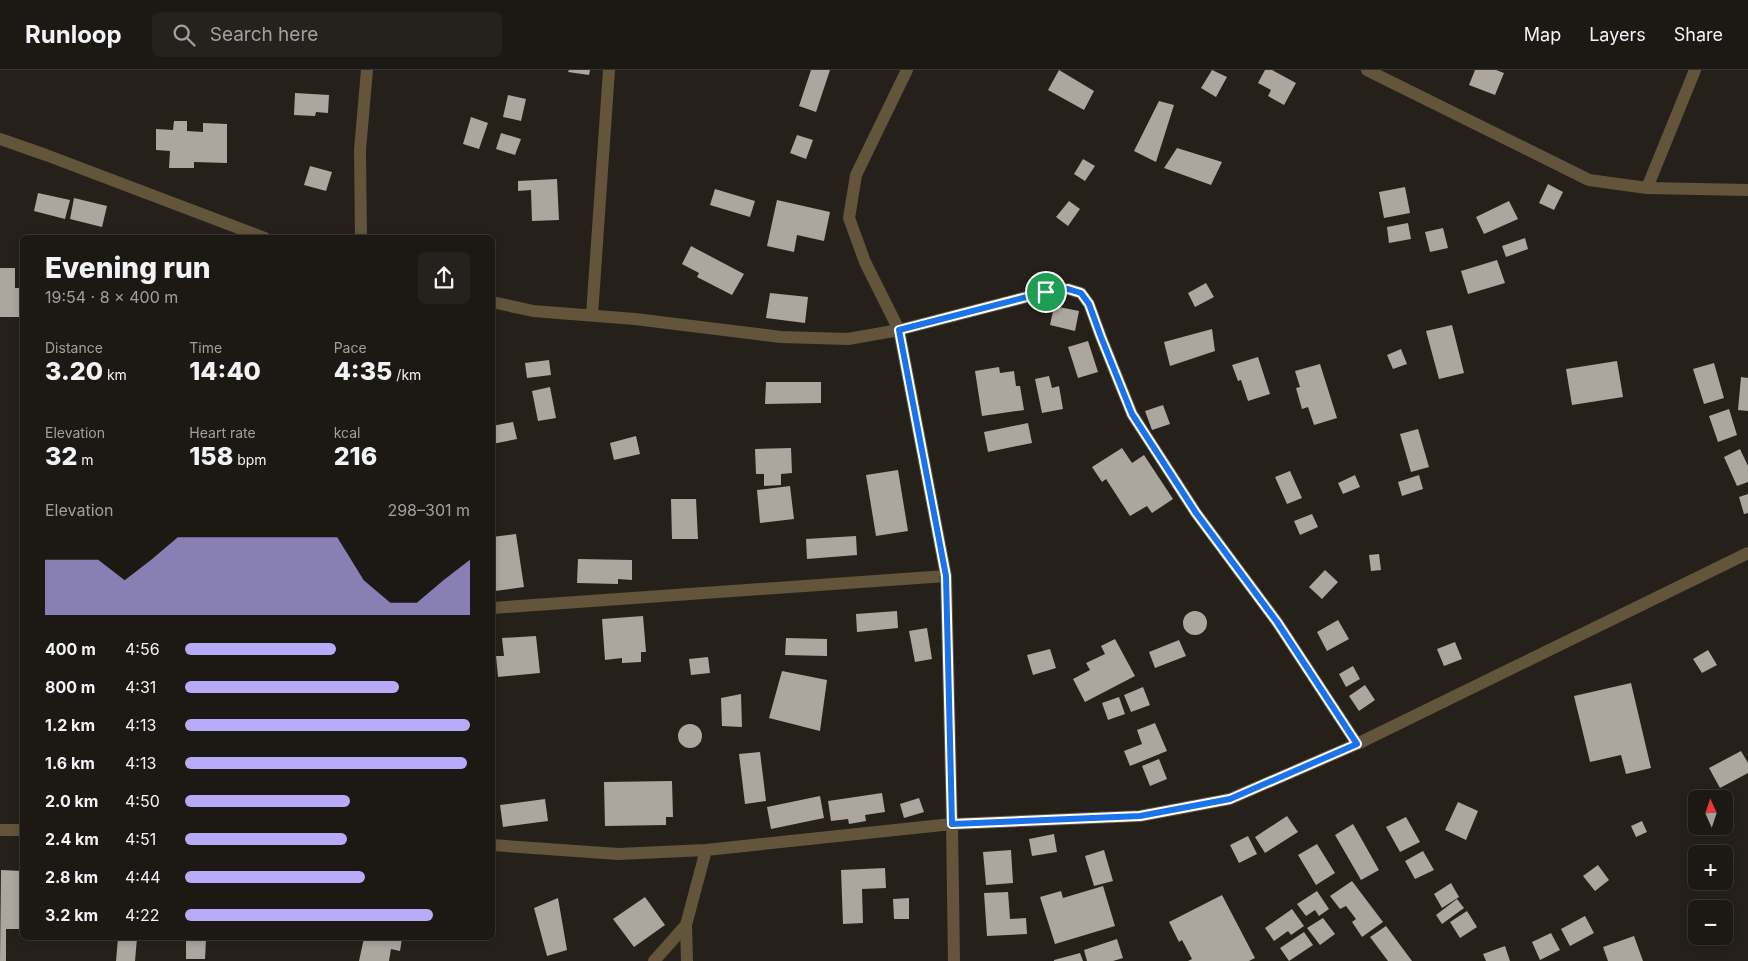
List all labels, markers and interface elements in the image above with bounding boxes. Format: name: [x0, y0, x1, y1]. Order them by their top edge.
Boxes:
search box: [152, 12, 502, 57]
text: Runloop: [25, 20, 122, 49]
icon: search: [170, 21, 198, 49]
text: Search here: [210, 23, 318, 46]
text: Map: [1524, 24, 1561, 45]
text: Layers: [1589, 24, 1646, 45]
text: Share: [1674, 24, 1723, 45]
text: Evening run: [45, 251, 211, 285]
button: share: [418, 252, 470, 304]
pin: [1025, 271, 1067, 313]
icon: arrive: [1032, 278, 1060, 306]
text: 19:54 · 8 × 400 m: [45, 287, 178, 307]
text: Distance: [45, 339, 103, 356]
text: Time: [189, 339, 222, 356]
text: Pace: [334, 339, 367, 356]
text: 3.20: [45, 356, 103, 386]
text: 14:40: [189, 356, 261, 386]
text: 4:35: [334, 356, 392, 386]
text: km: [103, 366, 127, 383]
text: /km: [392, 366, 421, 383]
text: Elevation: [45, 424, 105, 441]
text: Heart rate: [189, 424, 256, 441]
text: kcal: [334, 424, 360, 441]
text: 32: [45, 441, 77, 471]
text: 158: [189, 441, 233, 471]
text: 216: [334, 441, 377, 471]
text: m: [77, 451, 94, 468]
text: bpm: [233, 451, 267, 468]
text: Elevation: [45, 500, 114, 520]
text: 298–301 m: [387, 500, 470, 520]
text: 400 m: [45, 639, 96, 659]
text: 4:56: [125, 639, 160, 659]
text: 800 m: [45, 677, 95, 697]
text: 4:31: [125, 677, 156, 697]
text: 1.2 km: [45, 715, 95, 735]
text: 4:13: [125, 715, 156, 735]
text: 1.6 km: [45, 753, 95, 773]
text: 4:13: [125, 753, 156, 773]
north arrow: [1688, 790, 1732, 835]
map controls: [1688, 790, 1733, 945]
text: 2.0 km: [45, 791, 98, 811]
text: 4:50: [125, 791, 160, 811]
text: 2.4 km: [45, 829, 99, 849]
text: 4:51: [125, 829, 156, 849]
button: +: [1688, 845, 1733, 890]
text: 2.8 km: [45, 867, 98, 887]
text: 4:44: [125, 867, 161, 887]
button: −: [1688, 900, 1733, 945]
text: 3.2 km: [45, 905, 98, 925]
text: 4:22: [125, 905, 159, 925]

